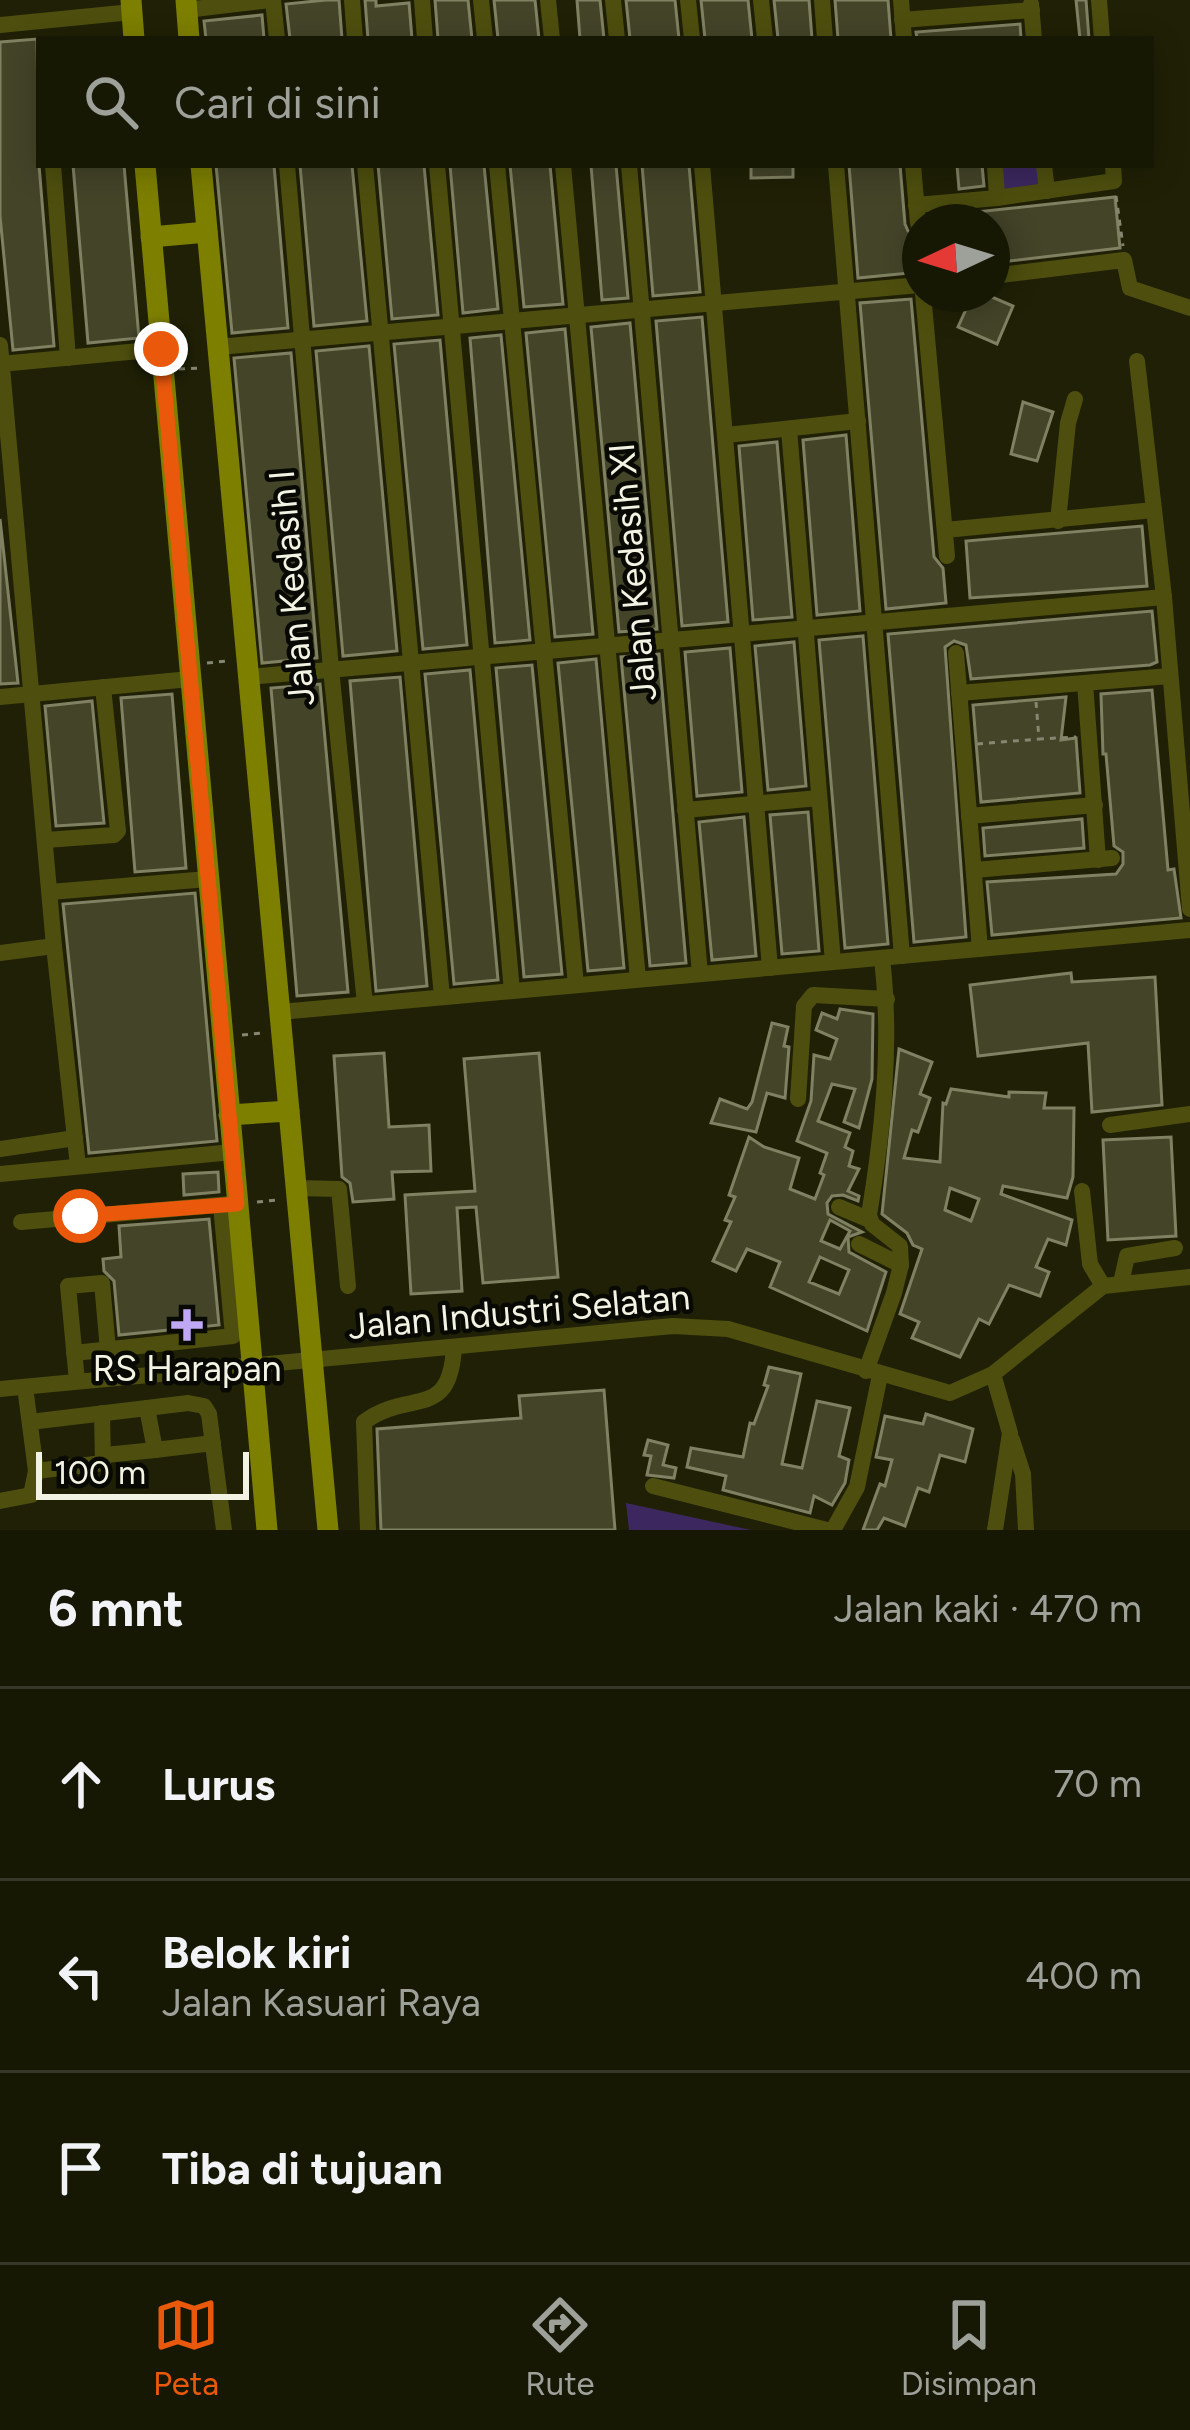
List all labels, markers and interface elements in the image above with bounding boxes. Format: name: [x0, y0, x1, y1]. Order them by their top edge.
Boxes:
search box: [36, 36, 1154, 168]
icon: search: [78, 69, 144, 135]
text: Cari di sini: [174, 75, 381, 129]
north arrow: [902, 204, 1010, 312]
route end: [134, 322, 188, 376]
street label: Jalan Kedasih XI: [600, 441, 665, 703]
street label: Jalan Kedasih I: [260, 468, 323, 708]
route start: [53, 1189, 107, 1243]
street label: Jalan Industri Selatan: [346, 1275, 692, 1348]
marker: RS Harapan: [171, 1309, 203, 1341]
place label: RS Harapan: [92, 1347, 282, 1390]
scale bar: [36, 1446, 249, 1499]
text: 100 m: [54, 1453, 146, 1492]
text: 6 mnt: [48, 1578, 184, 1639]
text: Jalan kaki · 470 m: [834, 1585, 1142, 1632]
icon: ahead: [48, 1751, 114, 1817]
text: Lurus: [162, 1757, 275, 1811]
text: 70 m: [1053, 1760, 1142, 1807]
text: Belok kiri: [162, 1925, 351, 1979]
icon: left: [48, 1943, 114, 2009]
text: 400 m: [1025, 1952, 1142, 1999]
text: Jalan Kasuari Raya: [162, 1979, 481, 2026]
icon: arrive: [48, 2135, 114, 2201]
text: Tiba di tujuan: [162, 2141, 443, 2195]
tab: Peta: [153, 2292, 219, 2403]
tab: Rute: [525, 2292, 595, 2403]
tab: Disimpan: [901, 2292, 1037, 2403]

